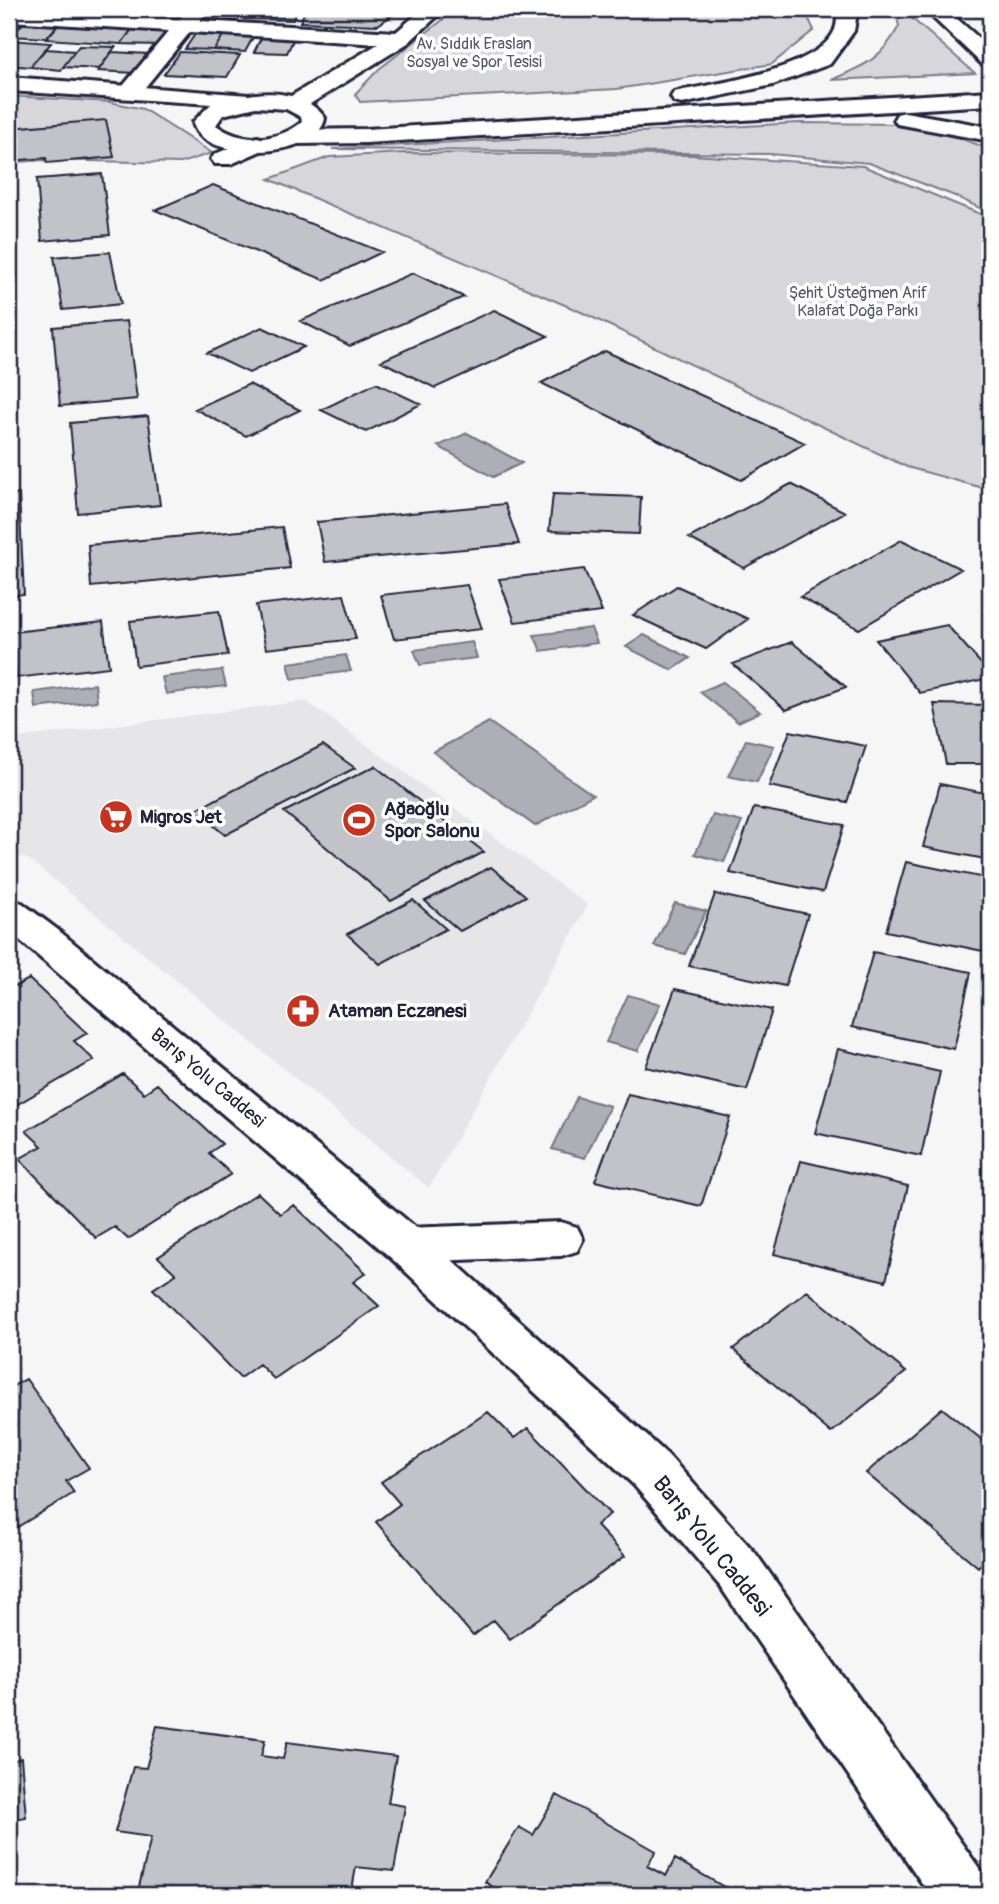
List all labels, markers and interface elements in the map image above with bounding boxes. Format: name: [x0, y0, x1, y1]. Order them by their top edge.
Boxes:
park label: Av. Sıddık Eraslan Sosyal ve Spor Tesisi: [406, 34, 542, 72]
park label: Şehit Üsteğmen Arif Kalafat Doğa Parkı: [789, 283, 928, 321]
place label: Ağaoğlu Spor Salonu: [384, 797, 480, 843]
supermarket icon: Migros Jet: [97, 798, 135, 836]
sports icon: Ağaoğlu Spor Salonu: [340, 801, 378, 839]
place label: Migros Jet: [140, 805, 223, 829]
pharmacy icon: Ataman Eczanesi: [284, 992, 322, 1030]
place label: Ataman Eczanesi: [328, 999, 467, 1023]
street label: Barış Yolu Caddesi: [146, 1023, 270, 1133]
street label: Barış Yolu Caddesi: [646, 1470, 778, 1622]

